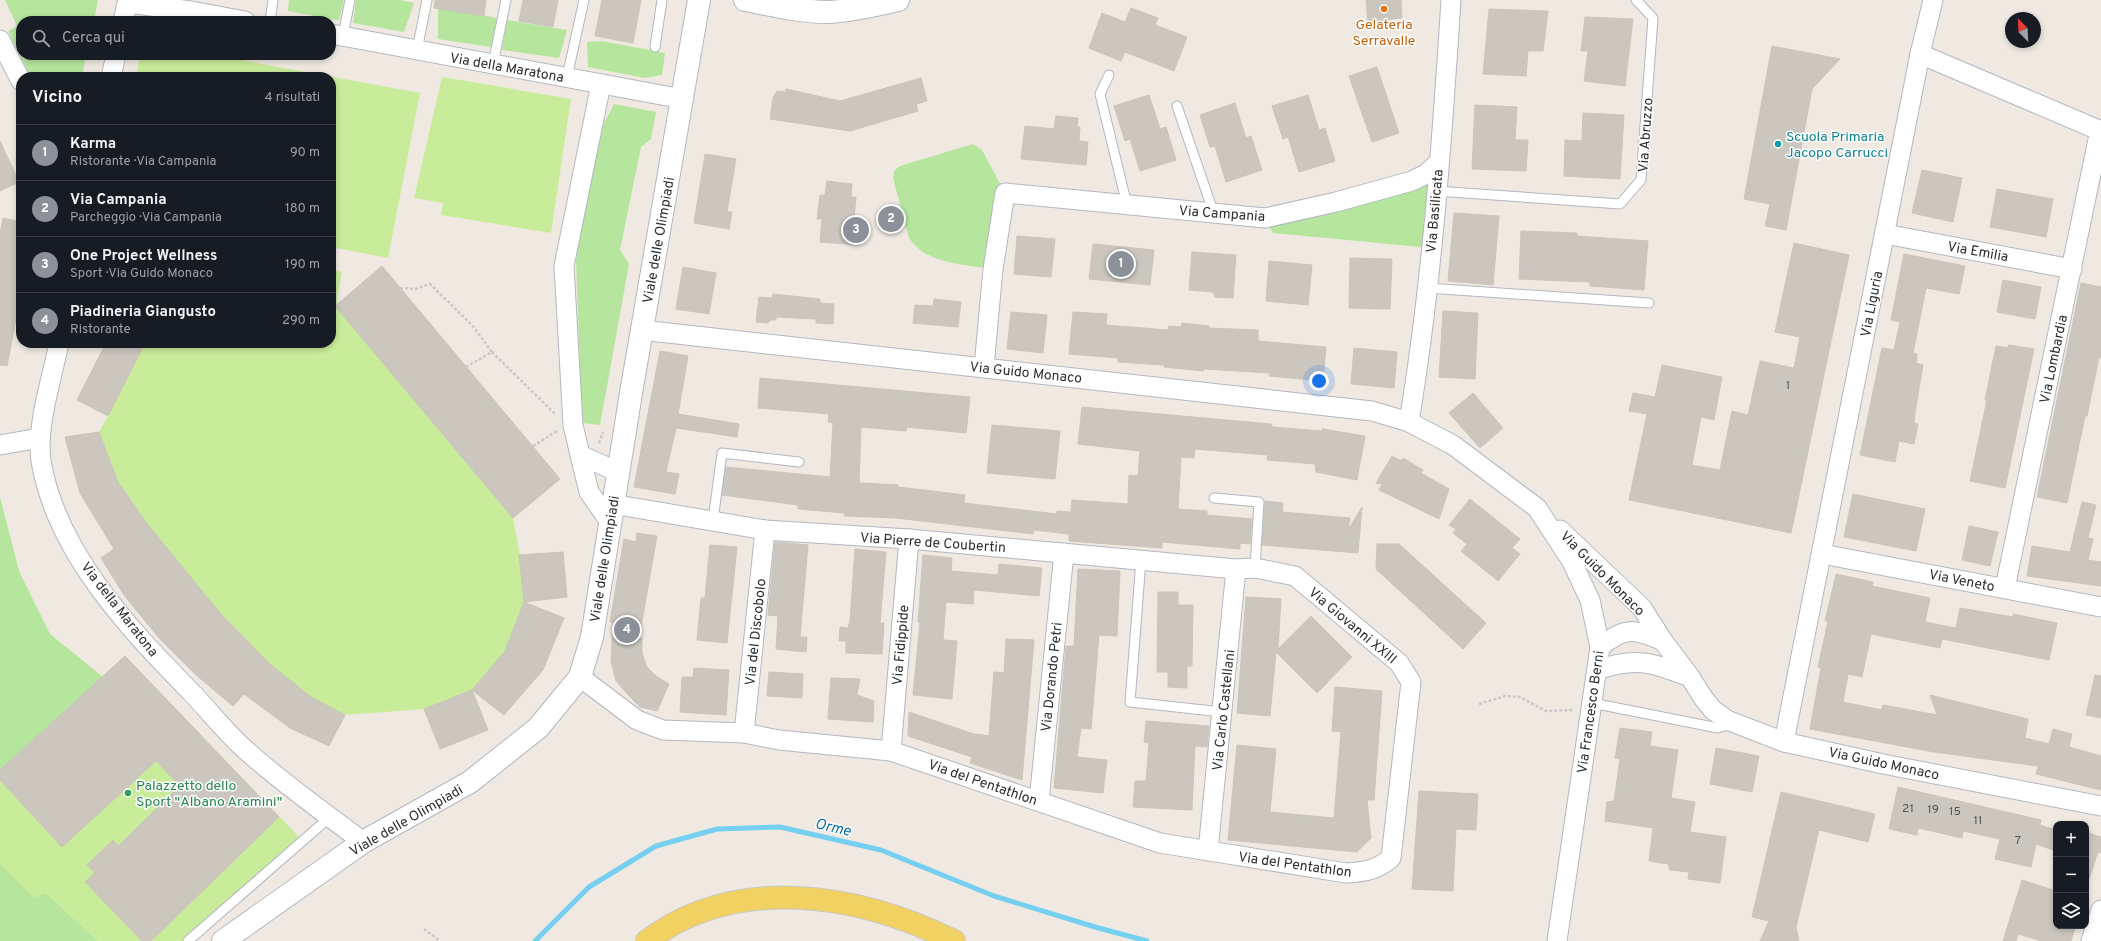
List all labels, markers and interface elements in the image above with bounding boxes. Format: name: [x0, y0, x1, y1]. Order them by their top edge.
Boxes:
marker: Gelateria Serravalle: [1379, 4, 1389, 14]
north arrow: [2005, 12, 2041, 48]
search box: [16, 16, 336, 60]
place label: Gelateria Serravalle: [1353, 17, 1415, 50]
icon: search: [30, 27, 52, 49]
text: Cerca qui: [62, 29, 125, 48]
street label: Via della Maratona: [448, 50, 565, 87]
text: Vicino: [32, 87, 82, 109]
text: 4 risultati: [265, 90, 320, 106]
street label: Via Abruzzo: [1635, 97, 1658, 173]
place label: Scuola Primaria Jacopo Carrucci: [1786, 129, 1888, 162]
text: Karma: [70, 135, 116, 154]
marker: Scuola Primaria Jacopo Carrucci: [1773, 139, 1783, 149]
text: 1: [42, 145, 48, 161]
text: 90 m: [290, 145, 320, 161]
text: Ristorante · Via Campania: [70, 154, 216, 170]
street label: Via Basilicata: [1423, 169, 1448, 254]
street label: Viale delle Olimpiadi: [640, 176, 679, 305]
text: Via Campania: [70, 191, 166, 210]
text: 2: [41, 201, 49, 217]
text: 180 m: [285, 201, 320, 217]
street label: Via Campania: [1178, 203, 1266, 226]
pin: 2: [878, 204, 904, 234]
text: Parcheggio · Via Campania: [70, 210, 222, 226]
pin: 3: [843, 215, 869, 245]
street label: Via Emilia: [1946, 239, 2010, 266]
text: One Project Wellness: [70, 247, 218, 266]
pin: 1: [1108, 249, 1134, 279]
text: 3: [41, 257, 49, 273]
text: 190 m: [285, 257, 320, 273]
text: Sport · Via Guido Monaco: [70, 266, 213, 282]
street label: Via Liguria: [1858, 270, 1887, 339]
text: Piadineria Giangusto: [70, 303, 216, 322]
text: 4: [41, 313, 49, 329]
text: 290 m: [282, 313, 320, 329]
street label: Via Lombardia: [2037, 313, 2072, 405]
text: Ristorante: [70, 322, 131, 338]
street label: Via Guido Monaco: [969, 359, 1083, 388]
your location: [1309, 371, 1329, 391]
house number: 1: [1786, 378, 1790, 394]
street label: Viale delle Olimpiadi: [587, 495, 624, 624]
street label: Via Guido Monaco: [1556, 528, 1648, 620]
street label: Via Pierre de Coubertin: [859, 530, 1006, 557]
street label: Via della Maratona: [77, 559, 161, 661]
street label: Via Veneto: [1927, 567, 1996, 596]
street label: Via del Discobolo: [742, 578, 771, 687]
street label: Via Giovanni XXIII: [1304, 584, 1400, 668]
street label: Via Fidippide: [890, 604, 913, 686]
pin: 4: [614, 615, 640, 645]
street label: Via Dorando Petri: [1038, 621, 1067, 733]
street label: Via Carlo Castellani: [1210, 649, 1239, 772]
street label: Via Francesco Berni: [1574, 650, 1609, 775]
street label: Via Guido Monaco: [1827, 744, 1941, 785]
street label: Via del Pentathlon: [926, 757, 1039, 810]
place label: Palazzetto dello Sport "Albano Aramini": [136, 778, 282, 811]
street label: Viale delle Olimpiadi: [347, 782, 466, 861]
marker: Palazzetto dello Sport "Albano Aramini": [123, 788, 133, 798]
house number: 21: [1902, 801, 1914, 817]
house number: 19: [1927, 802, 1939, 818]
house number: 15: [1949, 804, 1961, 820]
house number: 11: [1974, 813, 1982, 829]
water label: Orme: [813, 815, 853, 842]
map controls: [2053, 821, 2089, 929]
button: +: [2053, 821, 2089, 857]
house number: 7: [2015, 833, 2021, 849]
street label: Via del Pentathlon: [1237, 849, 1353, 882]
button: −: [2053, 857, 2089, 893]
button: layers: [2053, 893, 2089, 929]

